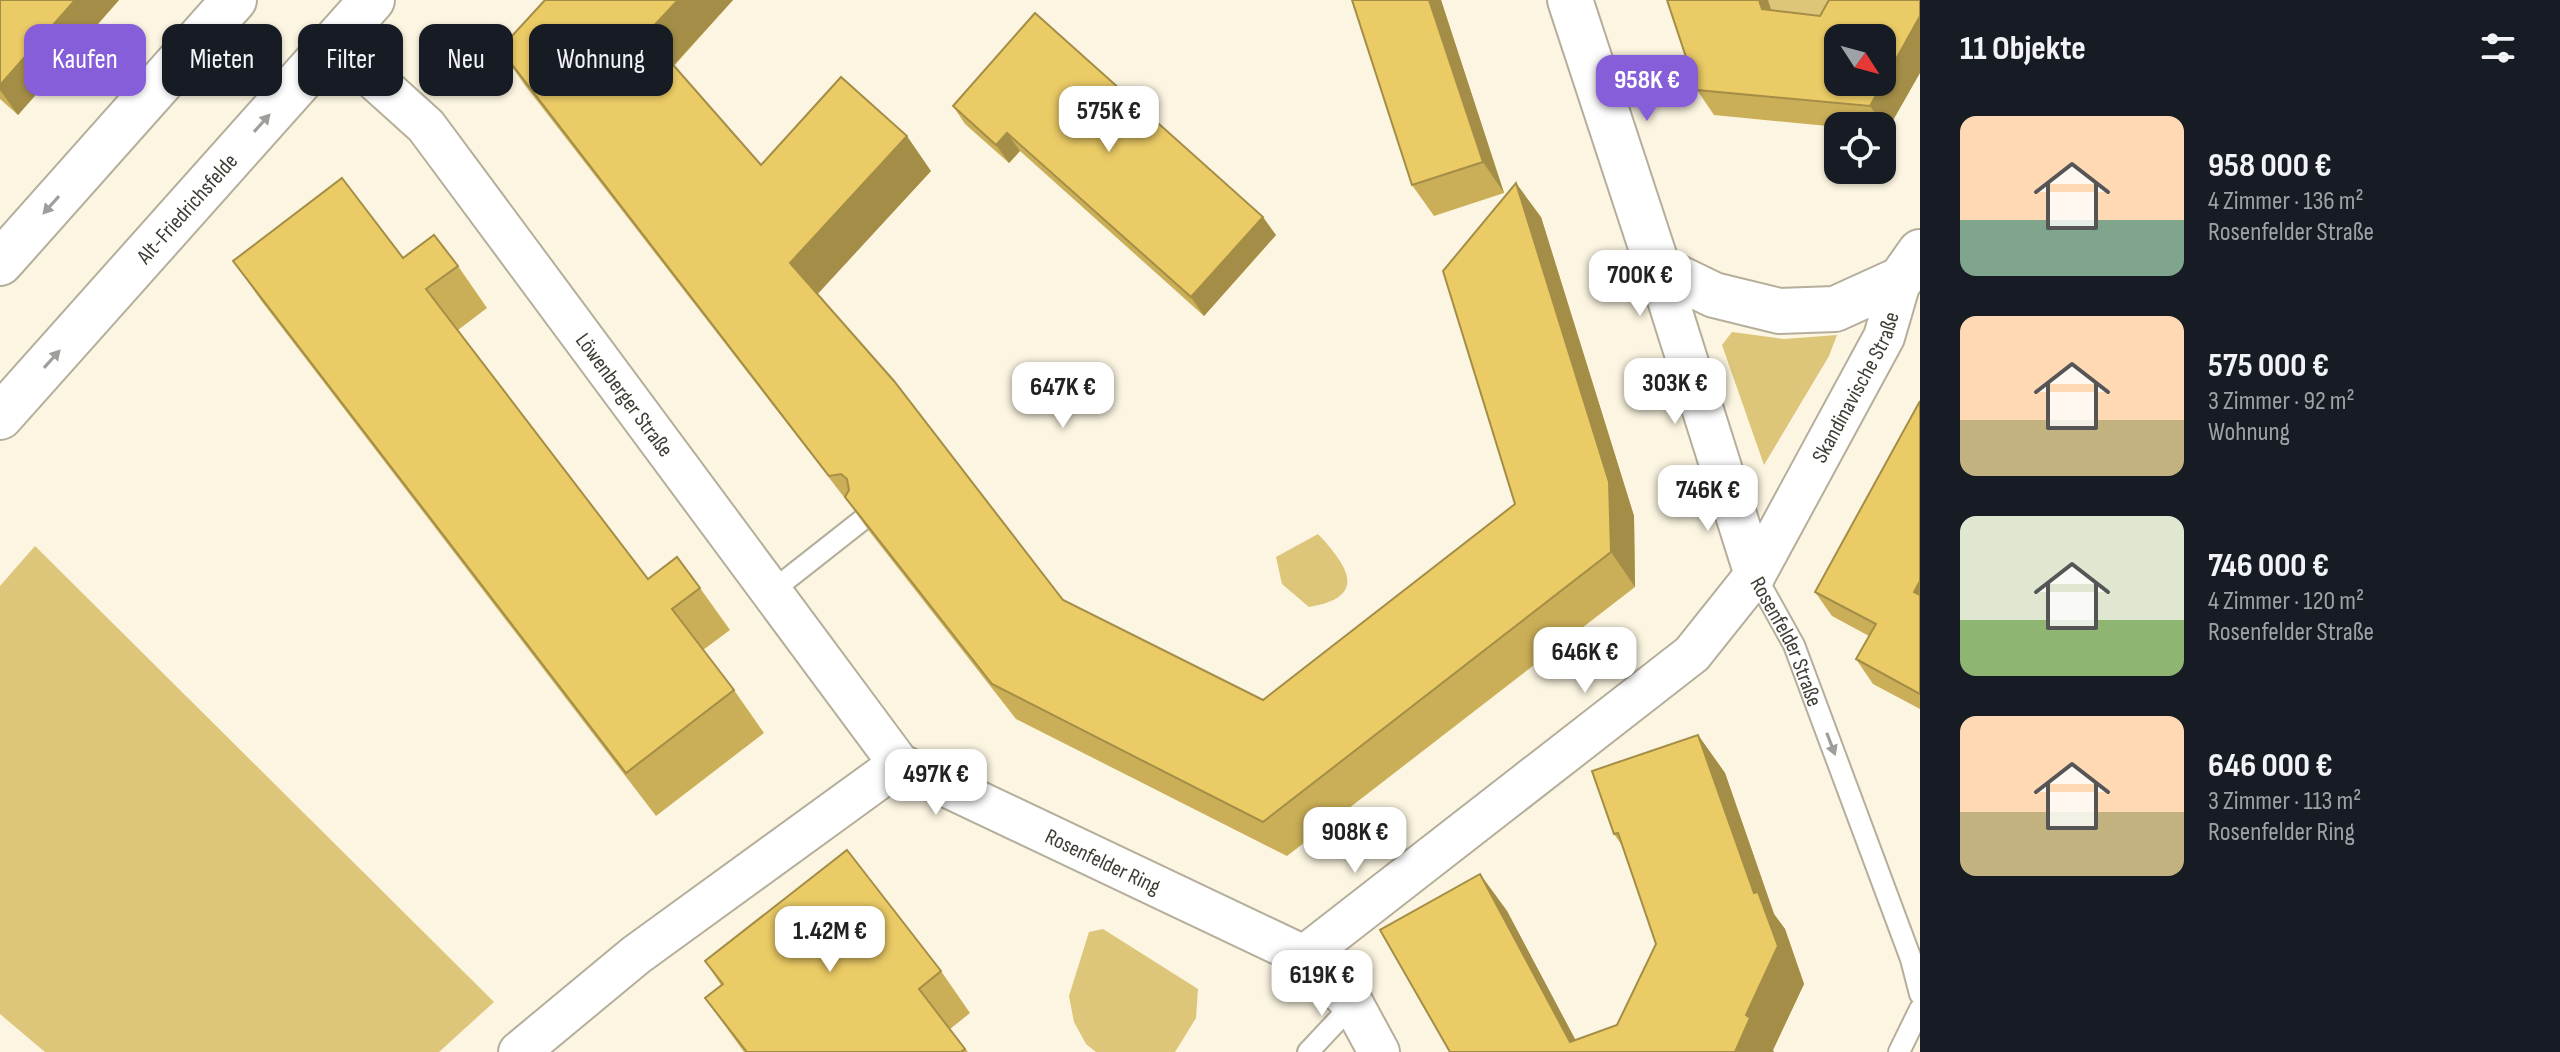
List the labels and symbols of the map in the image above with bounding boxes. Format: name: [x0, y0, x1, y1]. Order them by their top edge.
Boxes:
north arrow: [1824, 24, 1896, 96]
pin: 958K €: [1582, 55, 1712, 123]
pin: 575K €: [1044, 86, 1174, 154]
one-way arrow: [253, 113, 271, 132]
street label: Alt-Friedrichsfelde: [131, 148, 244, 271]
one-way arrow: [43, 195, 61, 214]
pin: 700K €: [1575, 250, 1705, 318]
street label: Skandinavische Straße: [1806, 309, 1906, 468]
street label: Löwenberger Straße: [569, 328, 678, 462]
one-way arrow: [43, 349, 60, 369]
pin: 303K €: [1610, 358, 1740, 426]
pin: 647K €: [998, 362, 1128, 430]
pin: 746K €: [1643, 465, 1773, 533]
street label: Rosenfelder Straße: [1744, 572, 1828, 710]
pin: 646K €: [1520, 627, 1650, 695]
one-way arrow: [1825, 732, 1838, 756]
pin: 497K €: [871, 749, 1001, 817]
pin: 908K €: [1290, 807, 1420, 875]
street label: Rosenfelder Ring: [1040, 823, 1165, 901]
pin: 1.42M €: [756, 906, 904, 974]
pin: 619K €: [1257, 950, 1387, 1018]

